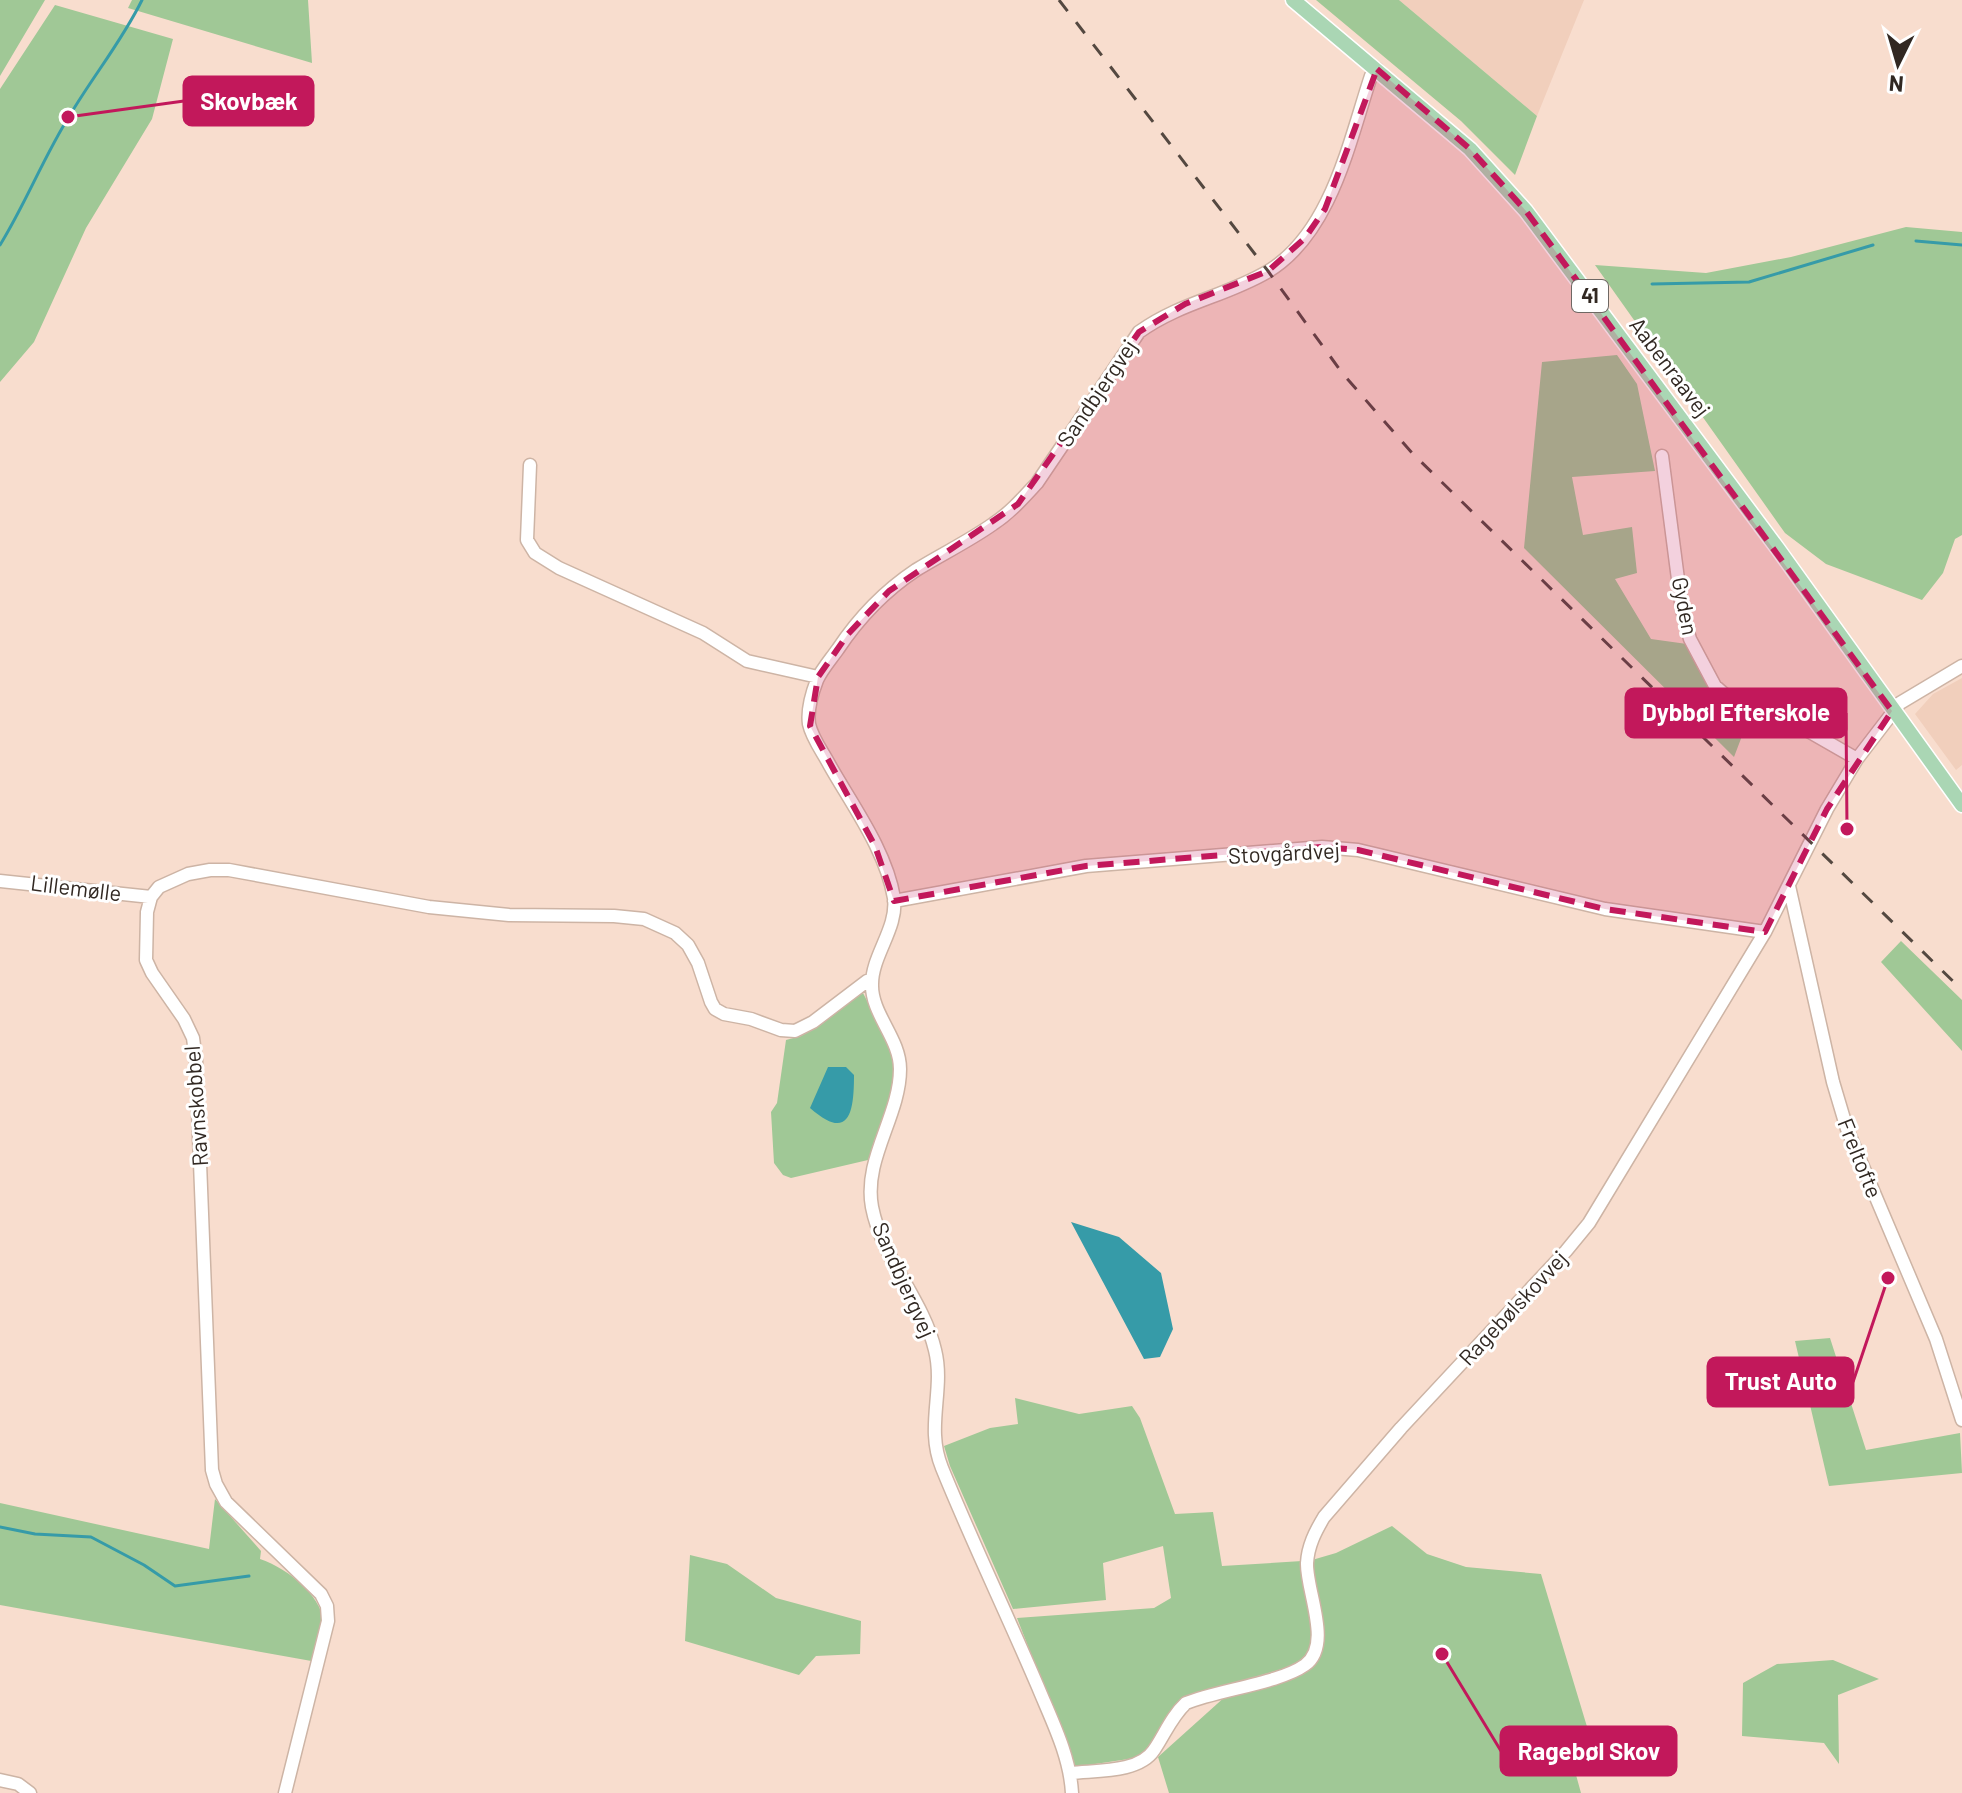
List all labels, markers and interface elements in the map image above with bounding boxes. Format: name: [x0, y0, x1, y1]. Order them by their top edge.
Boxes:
north arrow: [1858, 24, 1938, 104]
text: N: [1888, 71, 1905, 99]
callout: Skovbæk: [184, 77, 313, 125]
text: Skovbæk: [200, 86, 298, 115]
road number: 41: [1572, 280, 1608, 312]
street label: Aabenraavej: [1625, 312, 1717, 421]
street label: Sandbjergvej: [1051, 334, 1142, 451]
street label: Gyden: [1668, 574, 1704, 637]
callout: Dybbøl Efterskole: [1626, 689, 1846, 737]
text: Dybbøl Efterskole: [1642, 697, 1830, 726]
street label: Stovgårdvej: [1227, 836, 1341, 868]
street label: Lillemølle: [29, 869, 123, 905]
street label: Ravnskobbel: [178, 1045, 212, 1167]
street label: Freltofte: [1833, 1114, 1889, 1201]
street label: Sandbjergvej: [868, 1218, 942, 1341]
street label: Ragebølskovvej: [1453, 1245, 1572, 1370]
callout: Trust Auto: [1708, 1358, 1853, 1406]
text: Trust Auto: [1725, 1366, 1837, 1395]
callout: Ragebøl Skov: [1501, 1727, 1676, 1775]
text: Ragebøl Skov: [1518, 1736, 1660, 1765]

